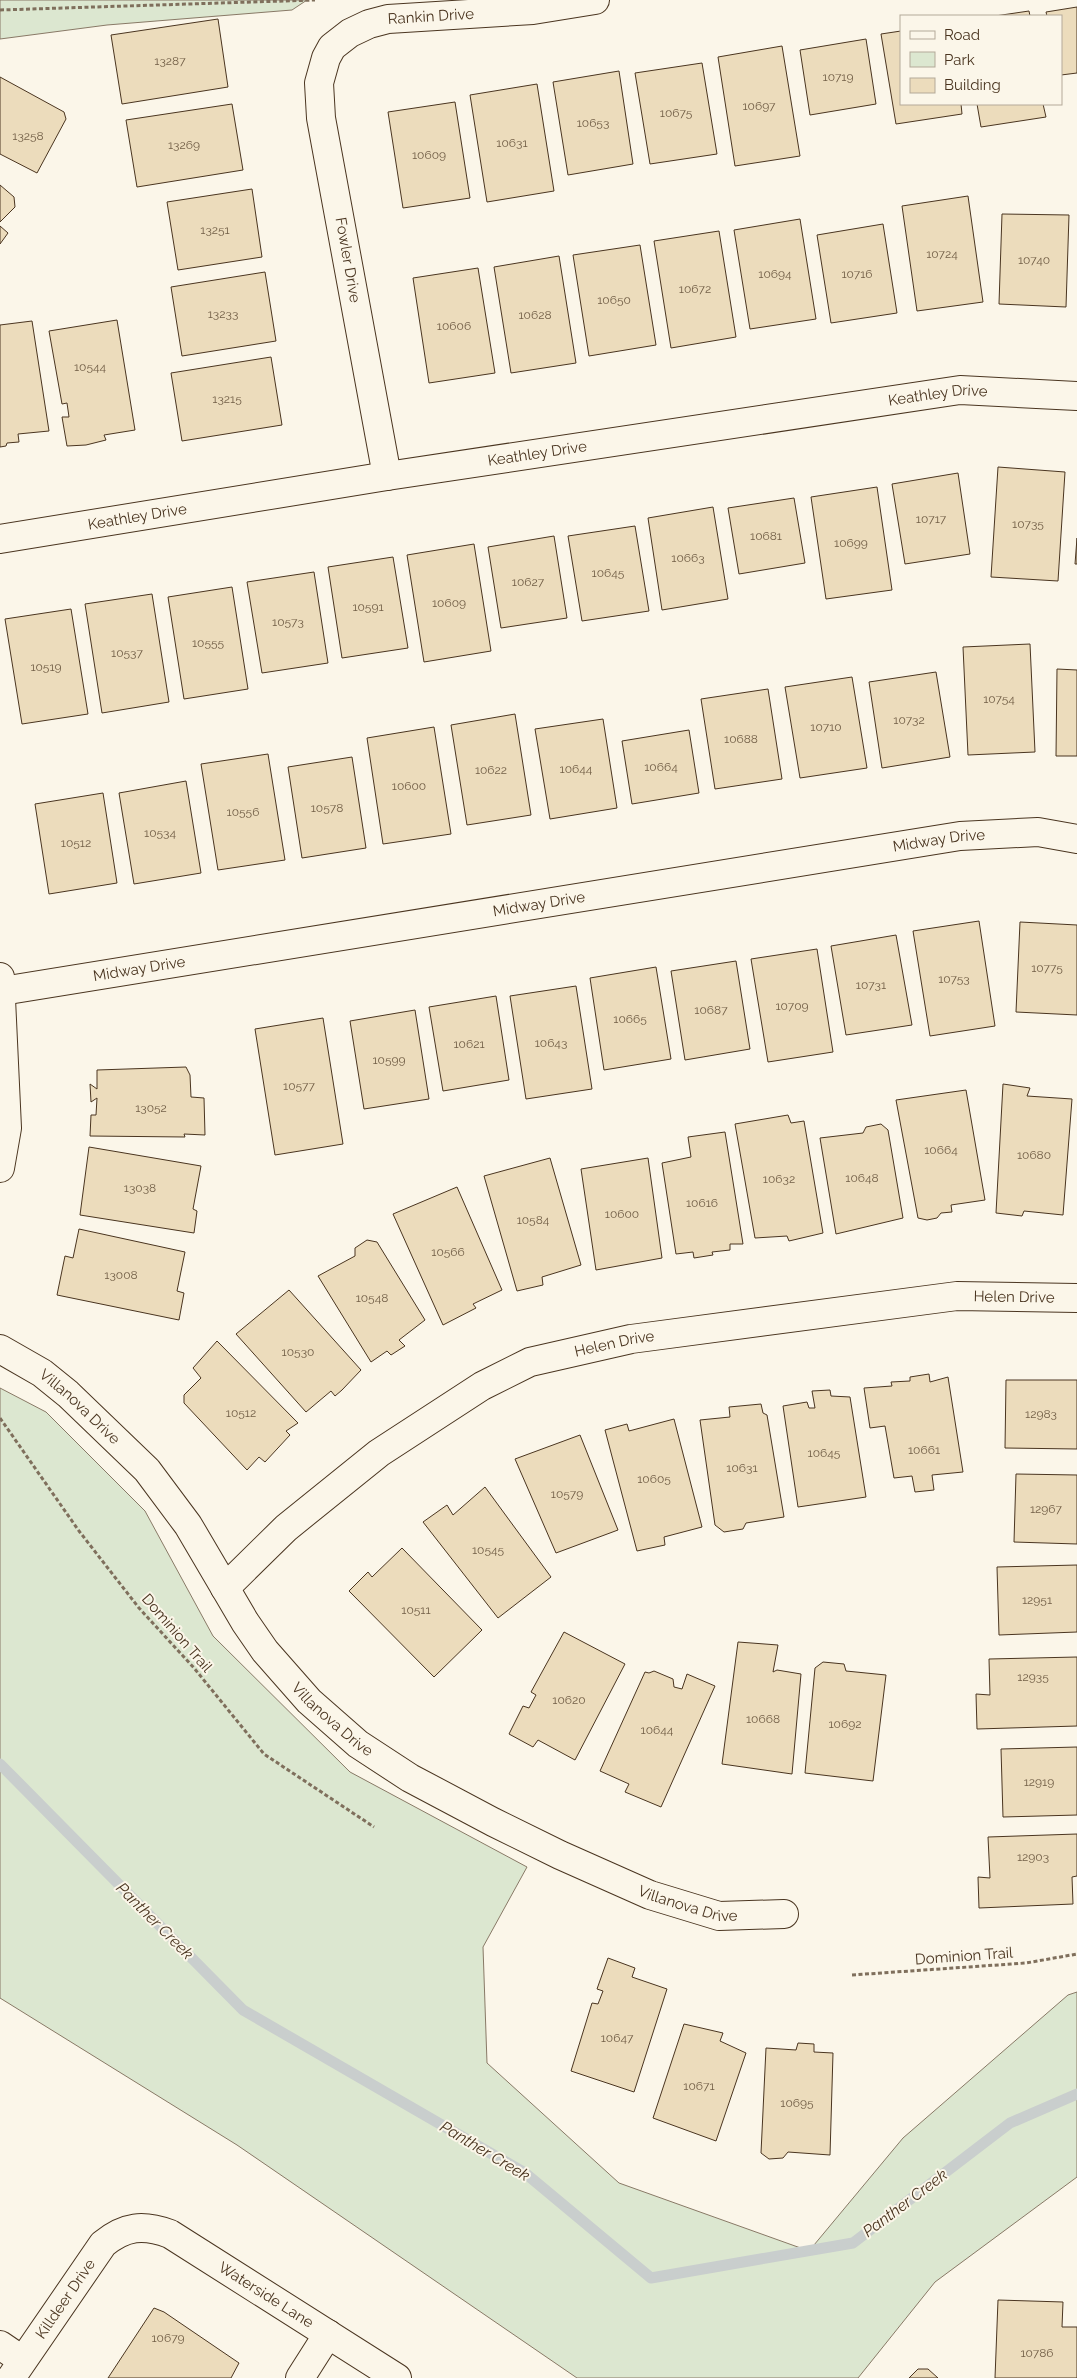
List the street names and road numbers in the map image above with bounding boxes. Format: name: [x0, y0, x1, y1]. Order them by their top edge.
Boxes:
street label: Rankin Drive: [387, 5, 475, 28]
street label: Fowler Drive: [332, 216, 364, 304]
street label: Keathley Drive: [887, 381, 988, 410]
street label: Keathley Drive: [486, 437, 588, 470]
street label: Keathley Drive: [86, 500, 188, 534]
street label: Midway Drive: [891, 826, 986, 856]
street label: Midway Drive: [492, 888, 587, 920]
street label: Midway Drive: [92, 952, 187, 985]
street label: Helen Drive: [973, 1287, 1055, 1307]
street label: Helen Drive: [573, 1327, 656, 1361]
street label: Villanova Drive: [36, 1365, 124, 1448]
street label: Dominion Trail: [138, 1590, 217, 1677]
street label: Villanova Drive: [288, 1679, 376, 1760]
street label: Villanova Drive: [635, 1882, 738, 1925]
street label: Dominion Trail: [914, 1944, 1015, 1968]
street label: Killdeer Drive: [32, 2255, 99, 2342]
street label: Waterside Lane: [215, 2258, 317, 2332]

